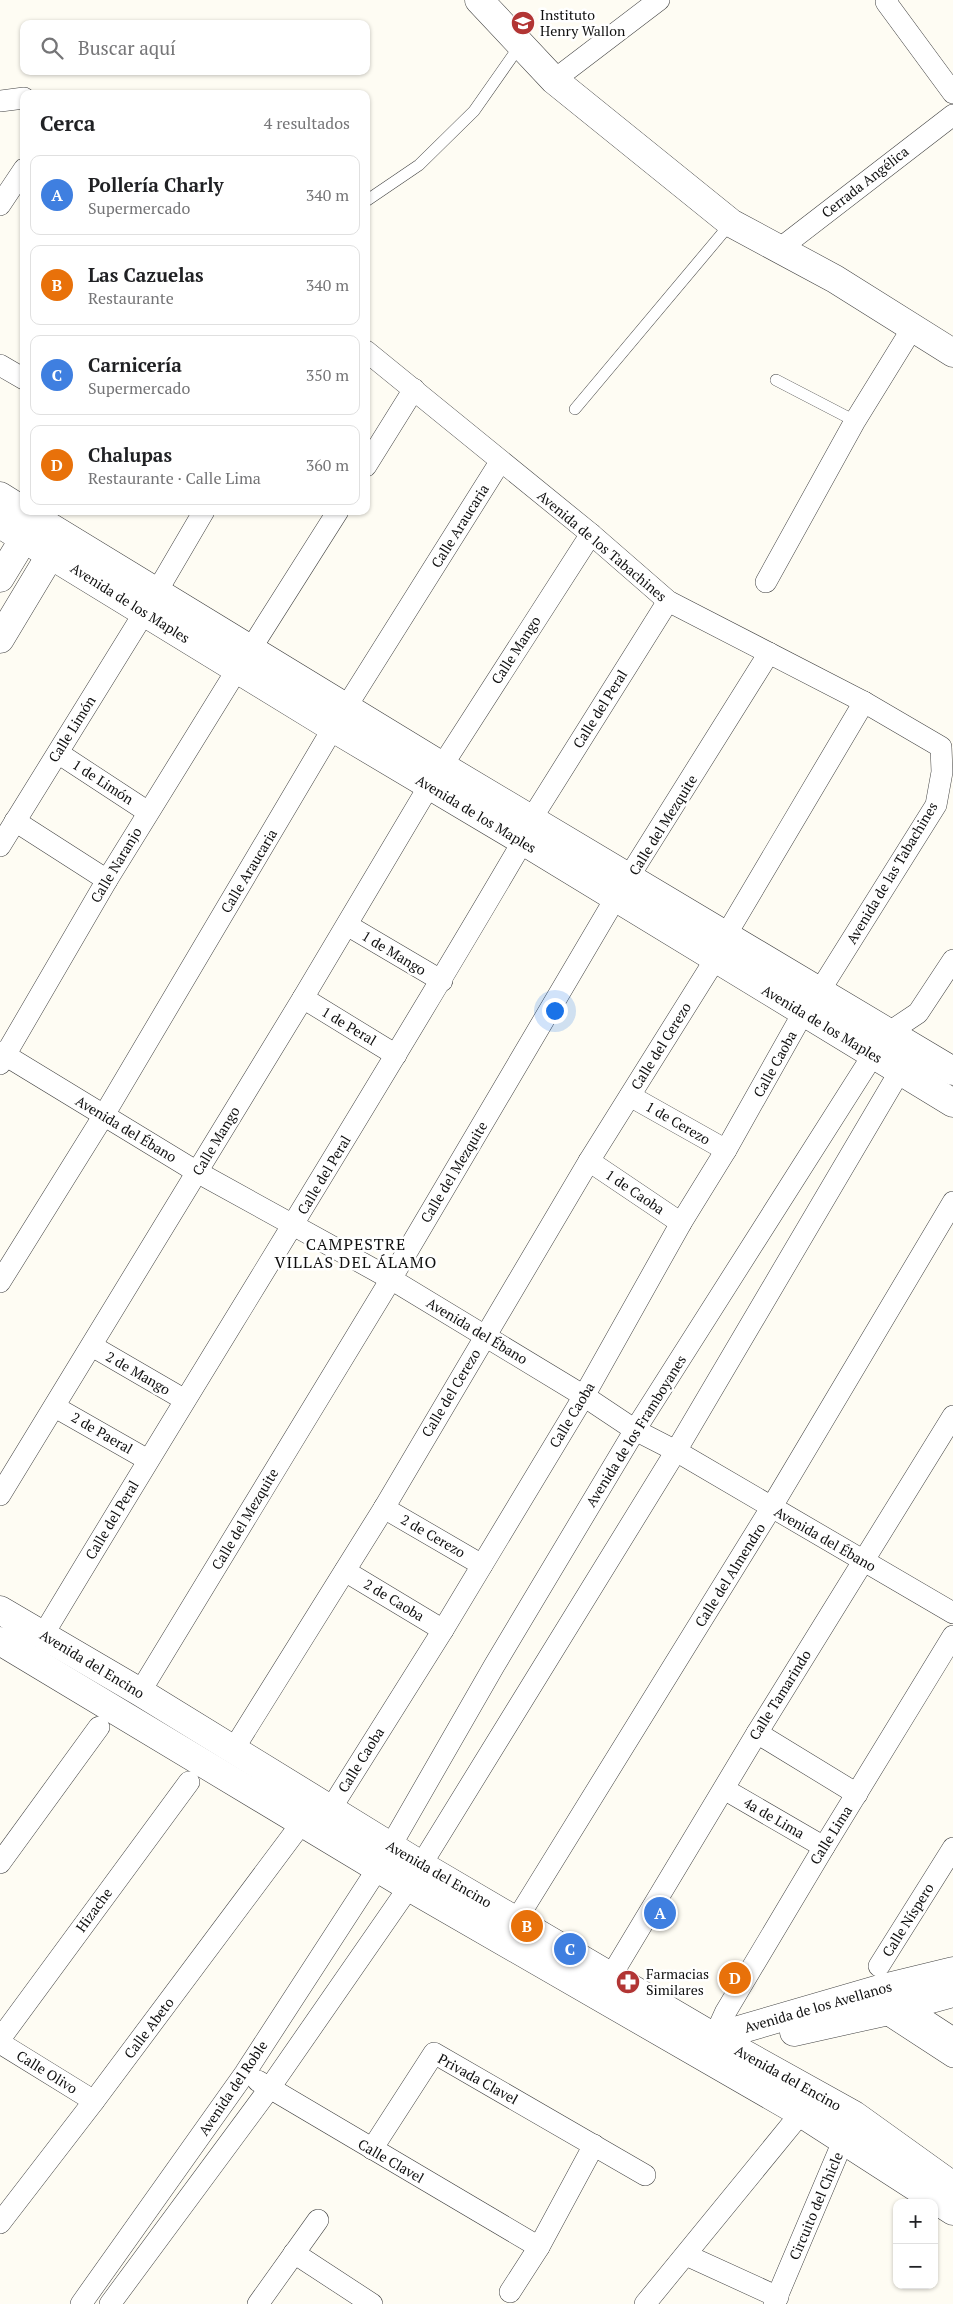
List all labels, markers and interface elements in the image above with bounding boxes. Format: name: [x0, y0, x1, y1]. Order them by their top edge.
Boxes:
place label: Instituto Henry Wallon: [540, 5, 626, 40]
school or university icon: Instituto Henry Wallon: [510, 10, 536, 36]
search box: [20, 20, 370, 75]
icon: search: [38, 34, 66, 62]
text: Buscar aquí: [78, 35, 176, 60]
text: Cerca: [40, 109, 95, 137]
text: 4 resultados: [264, 112, 350, 134]
street label: Cerrada Angélica: [817, 142, 912, 222]
text: Pollería Charly: [88, 172, 224, 197]
text: A: [51, 184, 63, 206]
text: 340 m: [306, 184, 349, 206]
text: Supermercado: [88, 197, 190, 219]
text: Las Cazuelas: [88, 262, 204, 287]
text: B: [52, 274, 62, 296]
text: 340 m: [306, 274, 349, 296]
text: Restaurante: [88, 287, 174, 309]
text: Carnicería: [88, 352, 182, 377]
text: C: [52, 364, 62, 386]
text: 350 m: [306, 364, 349, 386]
text: Supermercado: [88, 377, 190, 399]
text: Chalupas: [88, 442, 172, 467]
text: D: [51, 454, 63, 476]
text: 360 m: [306, 454, 349, 476]
text: Restaurante · Calle Lima: [88, 467, 261, 489]
street label: Calle Araucaria: [426, 480, 493, 571]
street label: Avenida de los Tabachines: [534, 486, 671, 605]
street label: Avenida de los Maples: [67, 558, 194, 647]
street label: Calle Mango: [486, 612, 545, 687]
street label: Calle del Peral: [568, 666, 631, 752]
street label: Calle Limón: [44, 691, 100, 766]
street label: 1 de Limón: [69, 755, 138, 809]
street label: Avenida de los Maples: [413, 770, 540, 857]
street label: Calle del Mezquite: [624, 771, 701, 879]
street label: Avenida de las Tabachines: [842, 798, 942, 947]
street label: Calle Naranjo: [86, 823, 146, 906]
street label: Calle Araucaria: [216, 825, 281, 916]
street label: 1 de Mango: [359, 926, 430, 979]
street label: Avenida de los Maples: [759, 980, 886, 1067]
your location: [542, 998, 568, 1024]
street label: Calle del Cerezo: [626, 998, 695, 1093]
street label: 1 de Peral: [318, 1002, 380, 1049]
street label: Calle Caoba: [748, 1027, 801, 1101]
street label: Avenida del Ébano: [72, 1091, 180, 1166]
street label: 1 de Cerezo: [643, 1096, 714, 1149]
street label: Calle Mango: [187, 1102, 244, 1179]
street label: Calle del Mezquite: [416, 1117, 491, 1226]
street label: Calle del Peral: [293, 1132, 355, 1218]
street label: 1 de Caoba: [602, 1165, 669, 1218]
district label: CAMPESTRE VILLAS DEL ÁLAMO: [275, 1233, 437, 1273]
street label: Avenida del Ébano: [423, 1293, 531, 1368]
street label: Calle del Cerezo: [417, 1345, 485, 1440]
street label: 2 de Mango: [102, 1346, 174, 1399]
street label: Avenida de los Framboyanes: [581, 1351, 690, 1510]
street label: Calle Caoba: [545, 1378, 599, 1451]
street label: 2 de Paeral: [68, 1407, 137, 1458]
street label: Calle del Mezquite: [207, 1464, 282, 1573]
street label: Calle del Peral: [81, 1477, 143, 1563]
street label: Avenida del Ébano: [771, 1502, 880, 1576]
street label: 2 de Cerezo: [398, 1509, 469, 1562]
street label: Calle del Almendro: [690, 1519, 769, 1630]
street label: 2 de Caoba: [360, 1574, 428, 1625]
street label: Avenida del Encino: [36, 1625, 148, 1702]
street label: Calle Tamarindo: [744, 1646, 815, 1743]
street label: Calle Caoba: [333, 1724, 388, 1796]
street label: 4a de Lima: [740, 1793, 808, 1843]
street label: Calle Lima: [805, 1802, 856, 1868]
street label: Avenida del Encino: [383, 1836, 496, 1912]
street label: Calle Níspero: [877, 1879, 938, 1960]
street label: Hizache: [71, 1884, 116, 1936]
pin: A: [644, 1894, 676, 1932]
pin: B: [511, 1907, 543, 1945]
pin: C: [554, 1930, 586, 1968]
pin: D: [719, 1959, 751, 1997]
place label: Farmacias Similares: [646, 1964, 709, 1999]
pharmacy icon: Farmacias Similares: [615, 1969, 641, 1995]
street label: Avenida de los Avellanos: [742, 1976, 894, 2037]
street label: Calle Abeto: [119, 1993, 178, 2062]
street label: Avenida del Roble: [194, 2036, 271, 2139]
street label: Avenida del Encino: [732, 2040, 845, 2115]
street label: Calle Olivo: [13, 2045, 81, 2098]
street label: Privada Clavel: [435, 2049, 522, 2108]
street label: Calle Clavel: [355, 2134, 428, 2187]
street label: Circuito del Chicle: [784, 2149, 847, 2263]
map controls: [893, 2199, 938, 2289]
button: +: [893, 2199, 938, 2244]
button: −: [893, 2244, 938, 2289]

